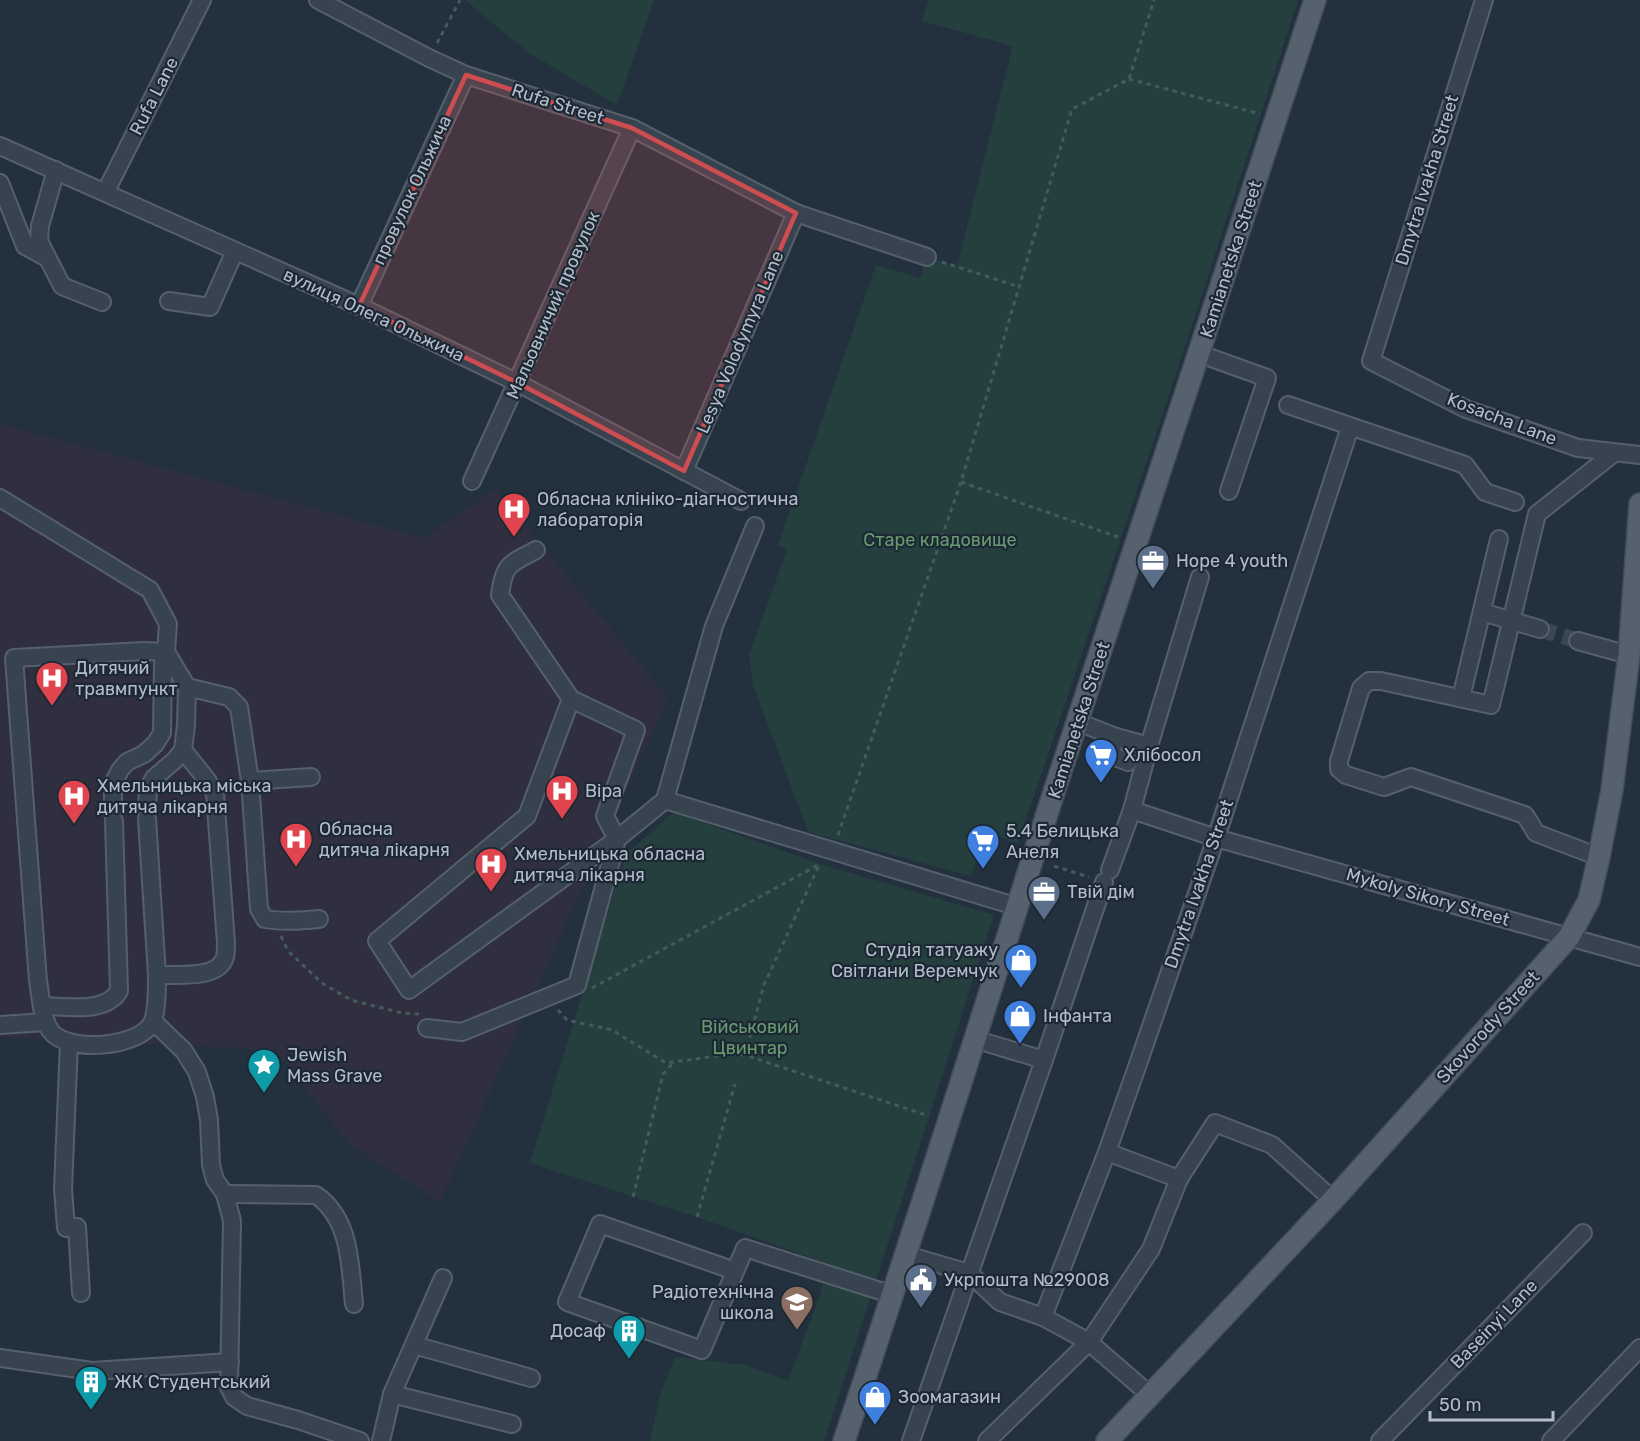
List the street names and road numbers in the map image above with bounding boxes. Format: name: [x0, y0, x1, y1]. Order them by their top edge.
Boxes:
street label: Rufa Lane: [125, 53, 183, 139]
street label: Rufa Street: [509, 79, 607, 129]
street label: Dmytra Ivakha Street: [1391, 92, 1463, 268]
street label: провулок Ольжича: [368, 112, 456, 268]
street label: Kamianetska Street: [1195, 178, 1267, 340]
street label: Мальовничий провулок: [501, 207, 605, 403]
street label: Lesya Volodymyra Lane: [691, 247, 789, 437]
street label: вулиця Олега Ольжича: [280, 263, 468, 367]
street label: Kosacha Lane: [1444, 388, 1560, 450]
street label: Kamianetska Street: [1043, 639, 1115, 801]
street label: Dmytra Ivakha Street: [1160, 797, 1238, 971]
street label: Mykoly Sikory Street: [1344, 863, 1512, 931]
street label: Skovorody Street: [1432, 966, 1544, 1088]
street label: Baseinyi Lane: [1446, 1275, 1542, 1373]

